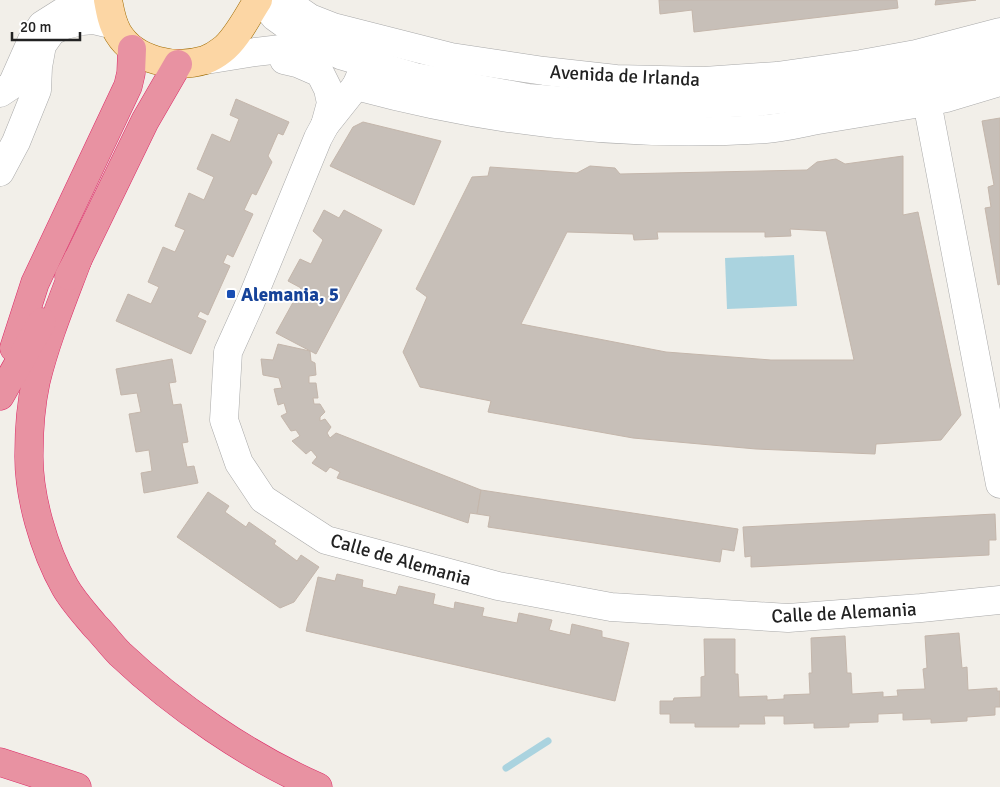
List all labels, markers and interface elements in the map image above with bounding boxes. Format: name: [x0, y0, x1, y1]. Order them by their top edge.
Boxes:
scale bar: [12, 10, 80, 42]
text: 20 m: [20, 18, 51, 36]
street label: Avenida de Irlanda: [549, 60, 701, 92]
place label: Alemania, 5: [241, 283, 339, 307]
marker: Alemania, 5: [225, 288, 237, 300]
street label: Calle de Alemania: [328, 528, 474, 592]
street label: Calle de Alemania: [771, 597, 917, 629]

